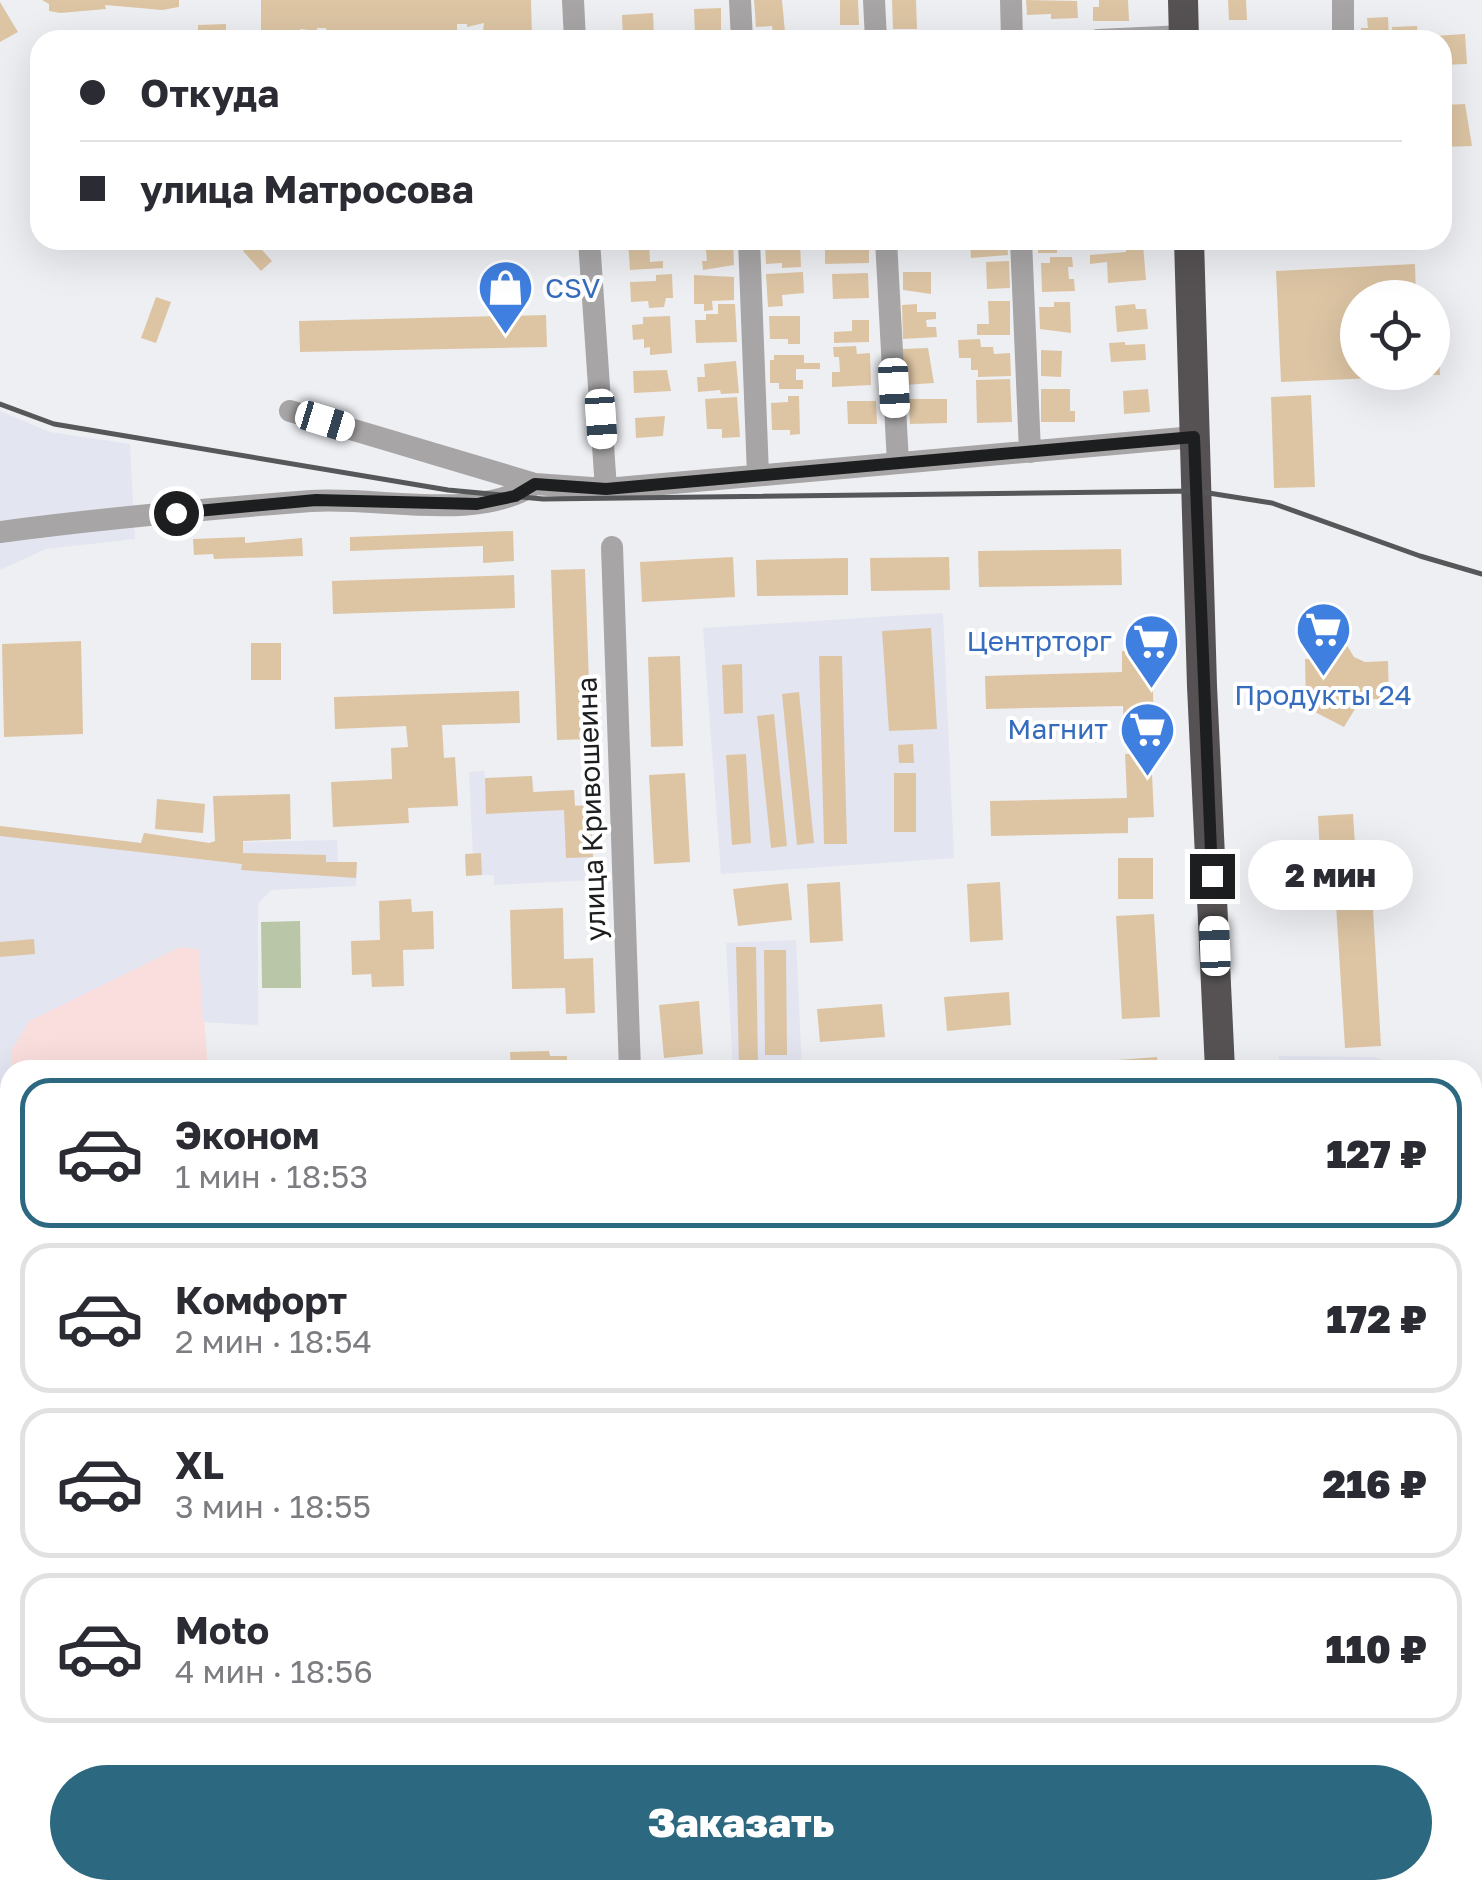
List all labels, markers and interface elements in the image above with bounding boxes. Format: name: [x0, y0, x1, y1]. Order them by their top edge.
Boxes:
text: Откуда: [140, 70, 279, 115]
text: улица Матросова: [140, 166, 474, 211]
shop icon: CSV: [476, 258, 536, 337]
place label: CSV: [545, 271, 601, 304]
map controls: [1340, 280, 1450, 390]
button: locate: [1340, 280, 1450, 390]
car: [877, 357, 911, 419]
car: [584, 388, 618, 450]
car: [292, 398, 358, 444]
route start: [154, 491, 199, 536]
supermarket icon: Продукты 24: [1293, 599, 1353, 678]
supermarket icon: Центрторг: [1121, 611, 1181, 690]
place label: Центрторг: [967, 624, 1112, 657]
street label: улица Кривошеина: [569, 676, 612, 942]
place label: Продукты 24: [1234, 678, 1412, 711]
supermarket icon: Магнит: [1117, 699, 1177, 778]
place label: Магнит: [1007, 712, 1108, 745]
callout: 2 мин: [1247, 841, 1412, 911]
route end: [1190, 854, 1235, 899]
text: 2 мин: [1285, 856, 1376, 894]
car: [1199, 915, 1231, 977]
icon: car: [55, 1108, 145, 1198]
text: Эконом: [175, 1112, 319, 1157]
text: 127 ₽: [1326, 1131, 1427, 1176]
text: 1 мин · 18:53: [175, 1157, 368, 1195]
icon: car: [55, 1273, 145, 1363]
text: Комфорт: [175, 1277, 347, 1322]
text: 172 ₽: [1326, 1296, 1427, 1341]
text: 2 мин · 18:54: [175, 1322, 372, 1360]
icon: car: [55, 1438, 145, 1528]
text: XL: [175, 1442, 224, 1487]
text: 216 ₽: [1322, 1461, 1427, 1506]
text: 3 мин · 18:55: [175, 1487, 371, 1525]
icon: car: [55, 1603, 145, 1693]
text: Moto: [175, 1607, 269, 1652]
text: 110 ₽: [1326, 1626, 1427, 1671]
text: 4 мин · 18:56: [175, 1652, 373, 1690]
button: Заказать: [50, 1765, 1432, 1880]

